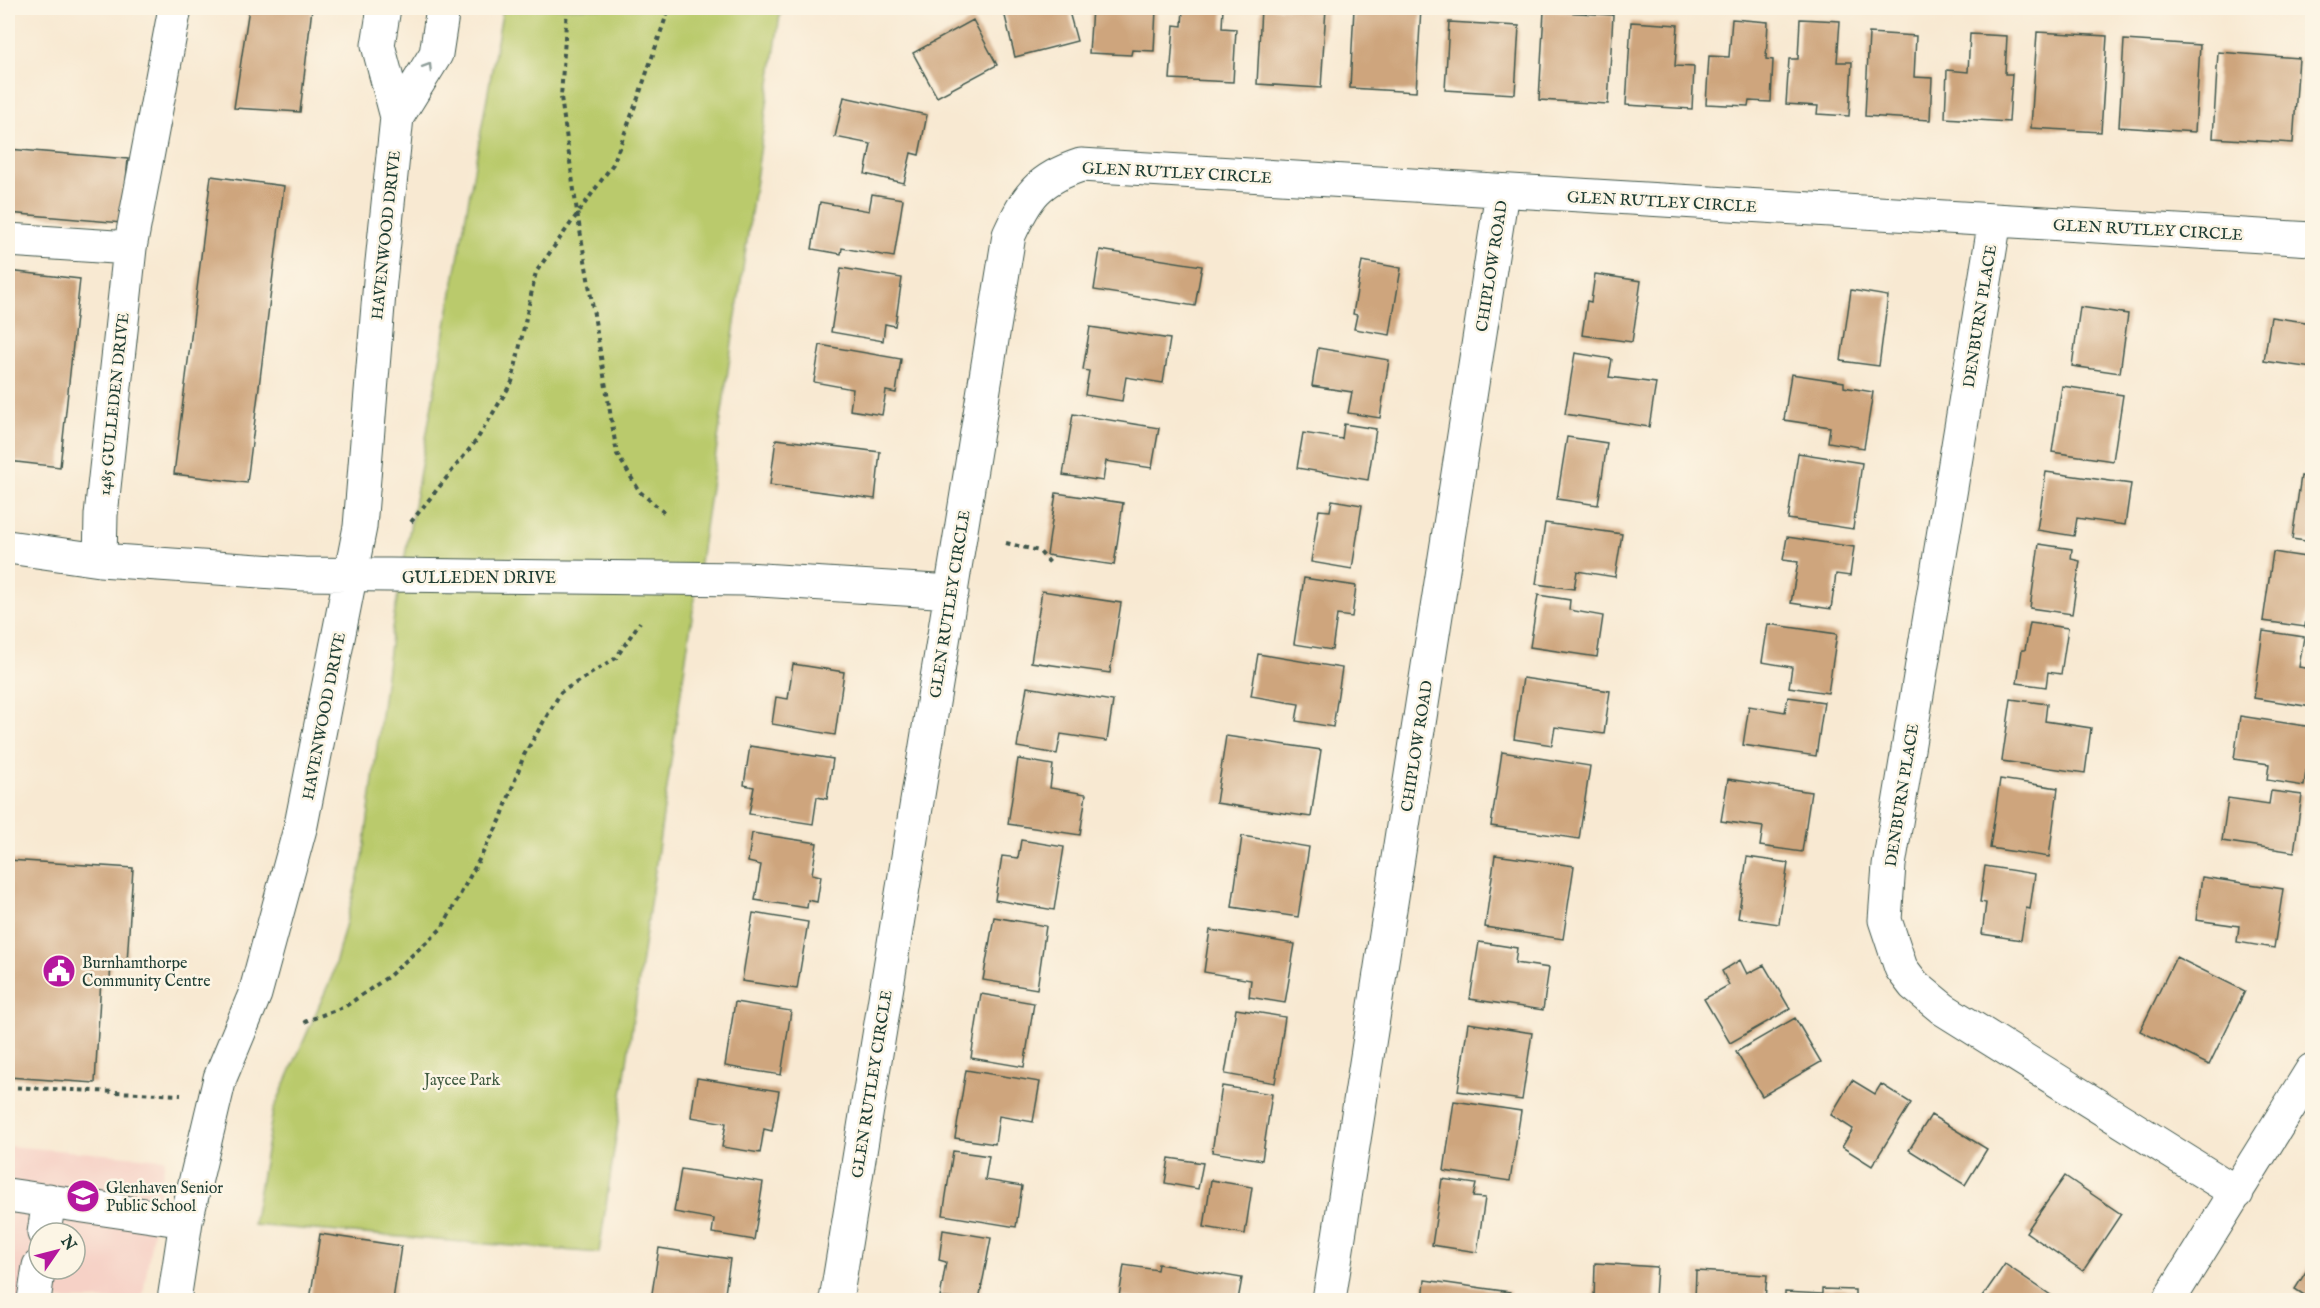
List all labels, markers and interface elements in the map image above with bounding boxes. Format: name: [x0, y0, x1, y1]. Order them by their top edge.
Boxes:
one-way arrow: [420, 63, 432, 73]
street label: HAVENWOOD DRIVE: [368, 150, 406, 321]
street label: GLEN RUTLEY CIRCLE: [1081, 159, 1272, 189]
street label: GLEN RUTLEY CIRCLE: [1566, 188, 1757, 218]
street label: CHIPLOW ROAD: [1473, 199, 1513, 334]
street label: GLEN RUTLEY CIRCLE: [2052, 216, 2243, 246]
street label: DENBURN PLACE: [1960, 243, 2002, 389]
street label: 1485 GULLEDEN DRIVE: [95, 312, 135, 497]
street label: GLEN RUTLEY CIRCLE: [926, 509, 976, 700]
street label: GULLEDEN DRIVE: [402, 569, 556, 589]
street label: HAVENWOOD DRIVE: [299, 631, 351, 802]
street label: CHIPLOW ROAD: [1398, 679, 1438, 814]
street label: DENBURN PLACE: [1882, 722, 1924, 868]
public building icon: Burnhamthorpe Community Centre: [41, 953, 77, 989]
place label: Burnhamthorpe Community Centre: [82, 954, 211, 992]
street label: GLEN RUTLEY CIRCLE: [848, 989, 898, 1180]
park label: Jaycee Park: [422, 1071, 500, 1091]
school or university icon: Glenhaven Senior Public School: [65, 1178, 101, 1214]
place label: Glenhaven Senior Public School: [106, 1179, 223, 1217]
north arrow: [27, 1221, 87, 1281]
text: N: [55, 1231, 80, 1255]

